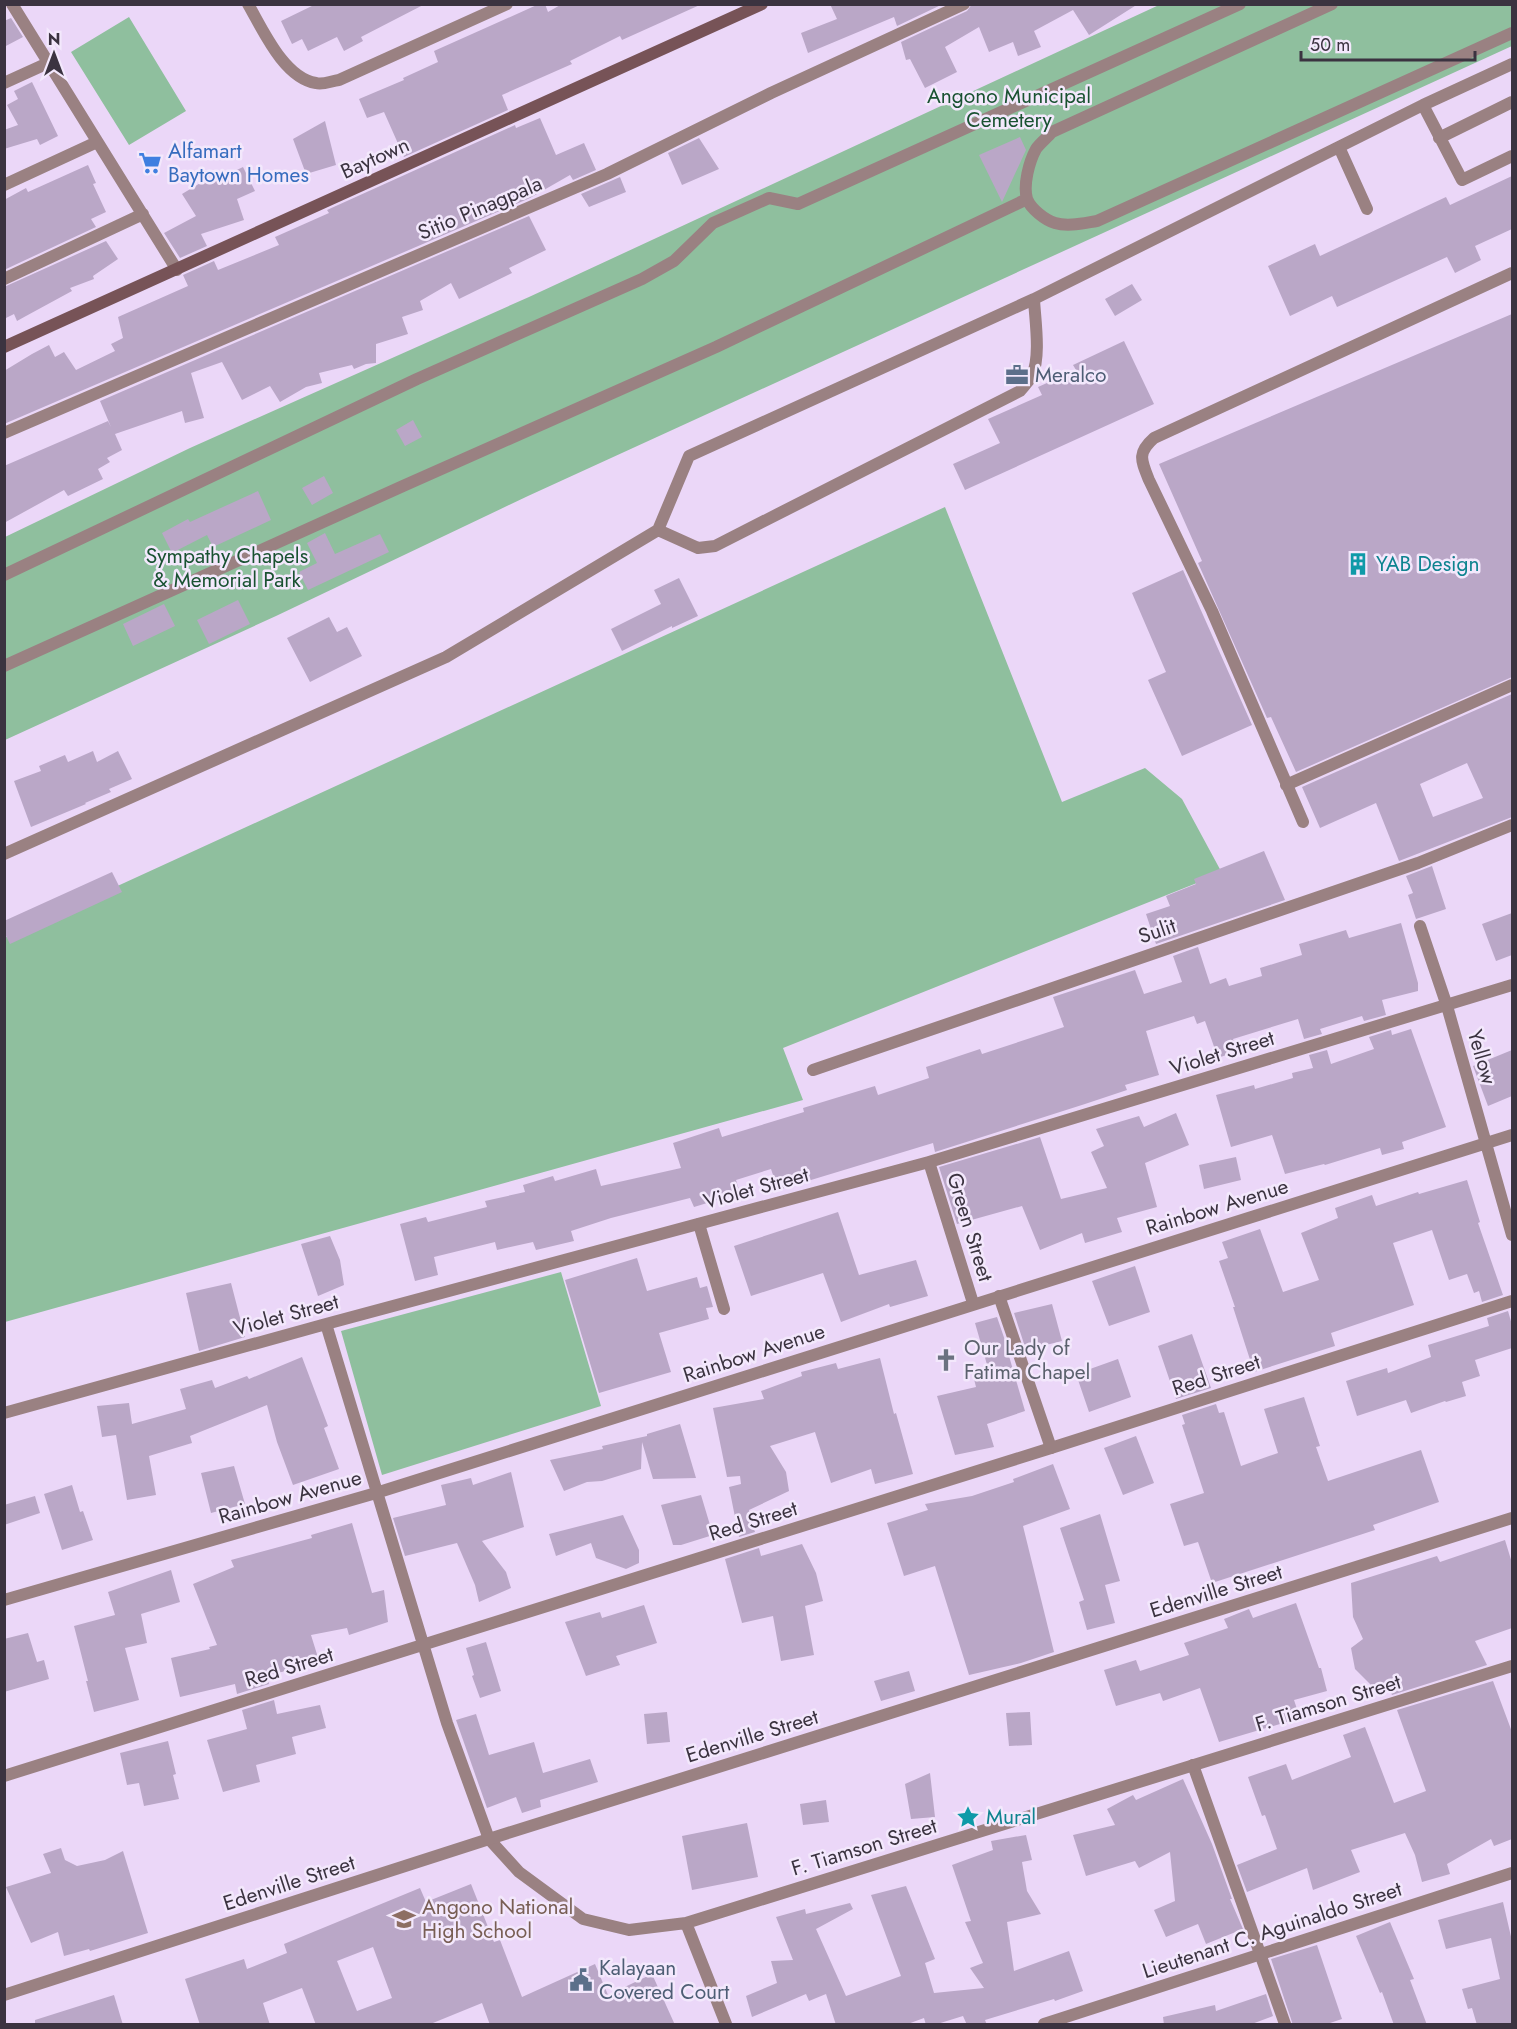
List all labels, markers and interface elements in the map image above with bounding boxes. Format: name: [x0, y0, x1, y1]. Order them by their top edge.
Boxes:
north arrow: [24, 24, 84, 84]
scale bar: [1301, 24, 1475, 62]
text: N: [48, 28, 60, 51]
text: 50 m: [1310, 32, 1350, 58]
park label: Angono Municipal Cemetery: [927, 81, 1091, 135]
street label: Baytown: [336, 130, 414, 186]
place label: Alfamart Baytown Homes: [168, 136, 309, 190]
supermarket icon: Alfamart Baytown Homes: [137, 150, 163, 176]
street label: Sitio Pinagpala: [413, 168, 547, 248]
place label: Meralco: [1035, 360, 1106, 390]
office icon: Meralco: [1004, 362, 1030, 388]
park label: Sympathy Chapels & Memorial Park: [146, 541, 308, 595]
place label: YAB Design: [1376, 549, 1480, 579]
building icon: YAB Design: [1345, 551, 1371, 577]
street label: Sulit: [1134, 911, 1180, 951]
street label: Violet Street: [1166, 1023, 1278, 1083]
street label: Yellow: [1460, 1026, 1504, 1089]
street label: Violet Street: [700, 1160, 812, 1216]
street label: Green Street: [939, 1169, 1001, 1285]
street label: Rainbow Avenue: [1142, 1171, 1292, 1243]
street label: Violet Street: [230, 1287, 342, 1343]
street label: Rainbow Avenue: [679, 1316, 829, 1390]
place label: Our Lady of Fatima Chapel: [964, 1333, 1090, 1387]
church icon: Our Lady of Fatima Chapel: [933, 1347, 959, 1373]
street label: Red Street: [1168, 1347, 1264, 1403]
street label: Rainbow Avenue: [215, 1462, 365, 1532]
street label: Red Street: [705, 1493, 801, 1549]
street label: Edenville Street: [1146, 1557, 1286, 1625]
street label: Red Street: [241, 1639, 337, 1695]
street label: F. Tiamson Street: [1252, 1667, 1404, 1739]
street label: Edenville Street: [682, 1702, 822, 1770]
place label: Mural: [986, 1802, 1036, 1832]
place icon: Mural: [955, 1804, 981, 1830]
street label: F. Tiamson Street: [788, 1811, 940, 1883]
street label: Edenville Street: [219, 1848, 359, 1918]
street label: Lieutenant C. Aguinaldo Street: [1139, 1874, 1405, 1986]
place label: Angono National High School: [422, 1892, 573, 1946]
school or university icon: Angono National High School: [391, 1906, 417, 1932]
place label: Kalayaan Covered Court: [599, 1953, 729, 2007]
public building icon: Kalayaan Covered Court: [568, 1967, 594, 1993]

